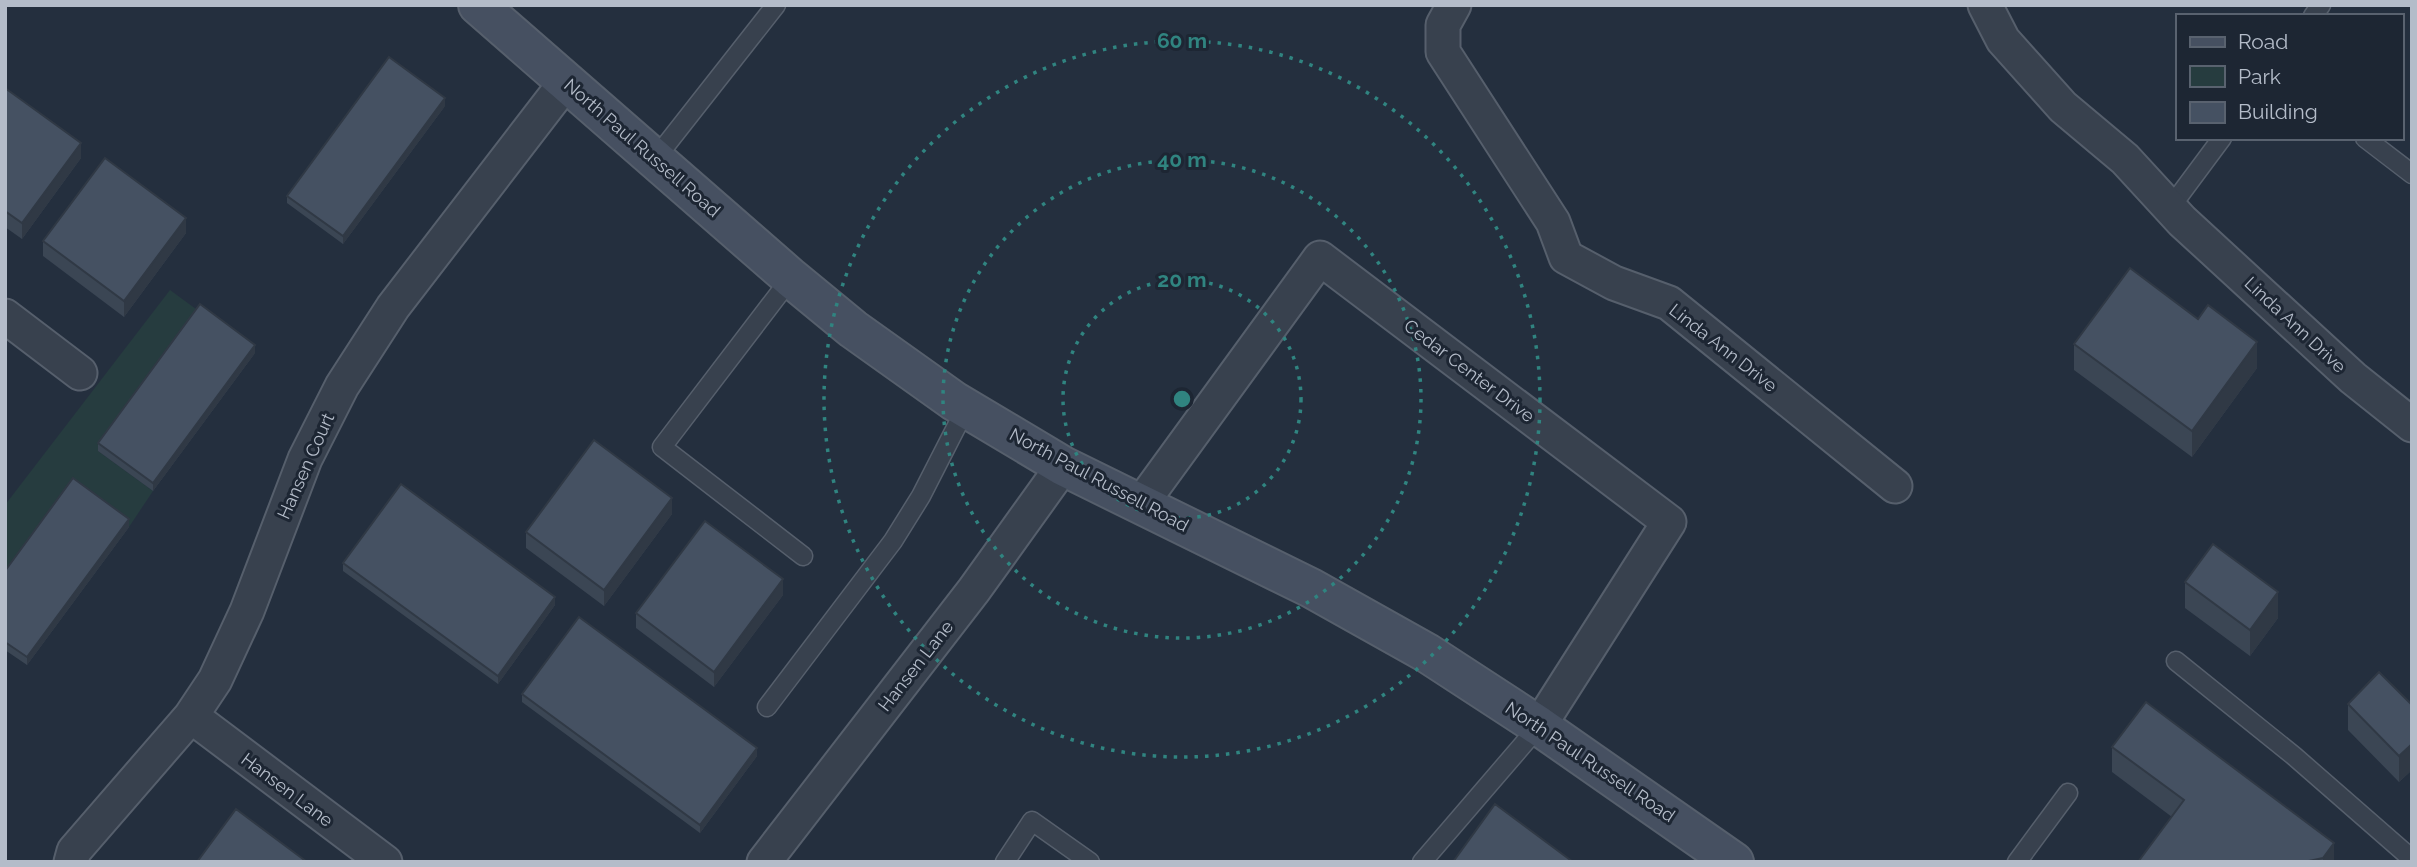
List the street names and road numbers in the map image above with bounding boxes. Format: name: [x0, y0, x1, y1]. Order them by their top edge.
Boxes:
street label: North Paul Russell Road: [560, 74, 725, 221]
street label: Linda Ann Drive: [2240, 272, 2351, 377]
street label: Linda Ann Drive: [1665, 299, 1782, 396]
street label: Cedar Center Drive: [1400, 315, 1539, 427]
street label: Hansen Court: [273, 409, 338, 522]
street label: North Paul Russell Road: [1006, 423, 1192, 536]
street label: Hansen Lane: [874, 616, 958, 715]
street label: North Paul Russell Road: [1502, 697, 1679, 826]
street label: Hansen Lane: [237, 748, 338, 831]

